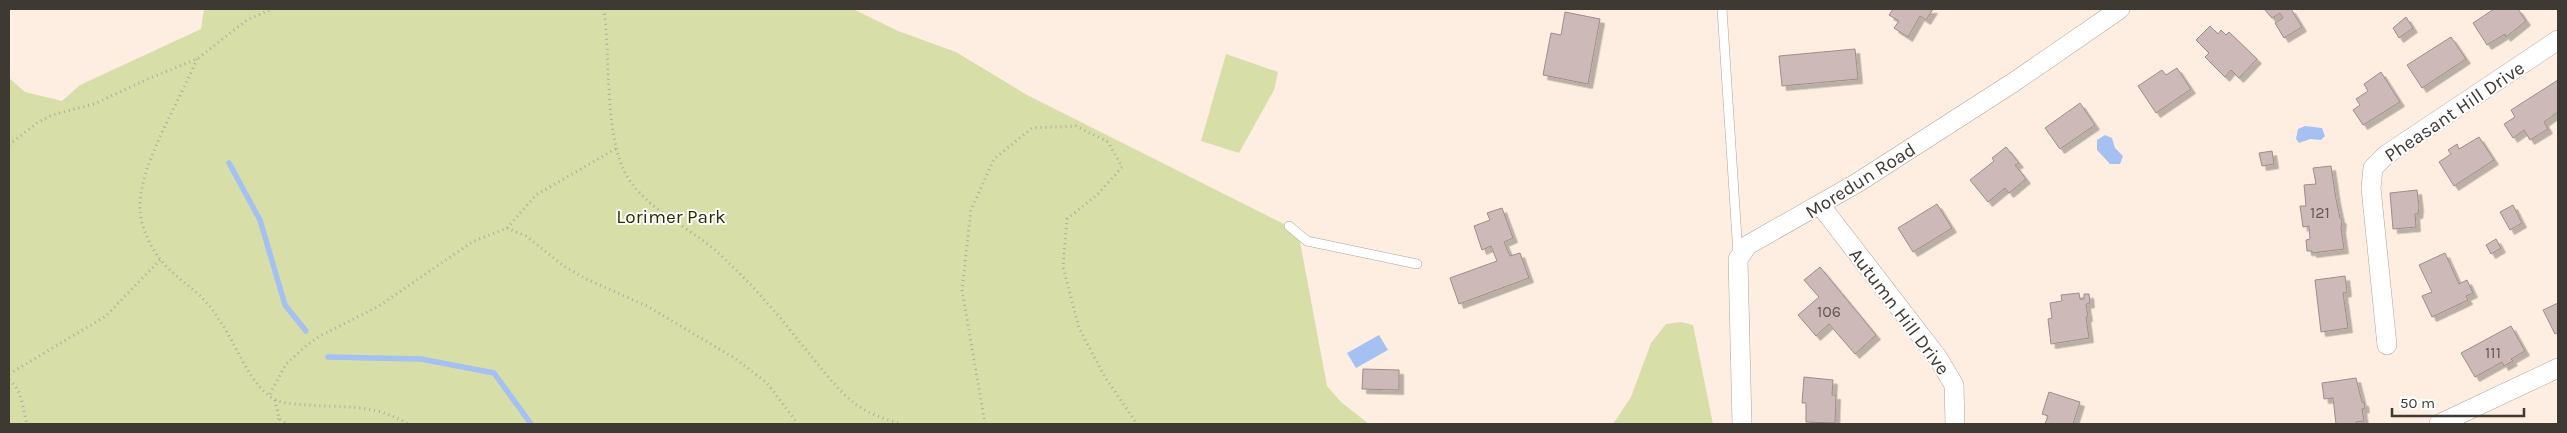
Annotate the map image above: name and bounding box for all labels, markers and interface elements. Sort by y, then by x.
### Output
street label: Pheasant Hill Drive [2381,57,2529,167]
street label: Moredun Road [1801,138,1920,223]
house number: 121 [2310,203,2330,222]
park label: Lorimer Park [616,206,726,228]
street label: Autumn Hill Drive [1844,244,1954,379]
house number: 106 [1817,302,1841,321]
house number: 111 [2485,343,2501,362]
scale bar [2392,386,2524,418]
text: 50 m [2400,394,2435,412]

